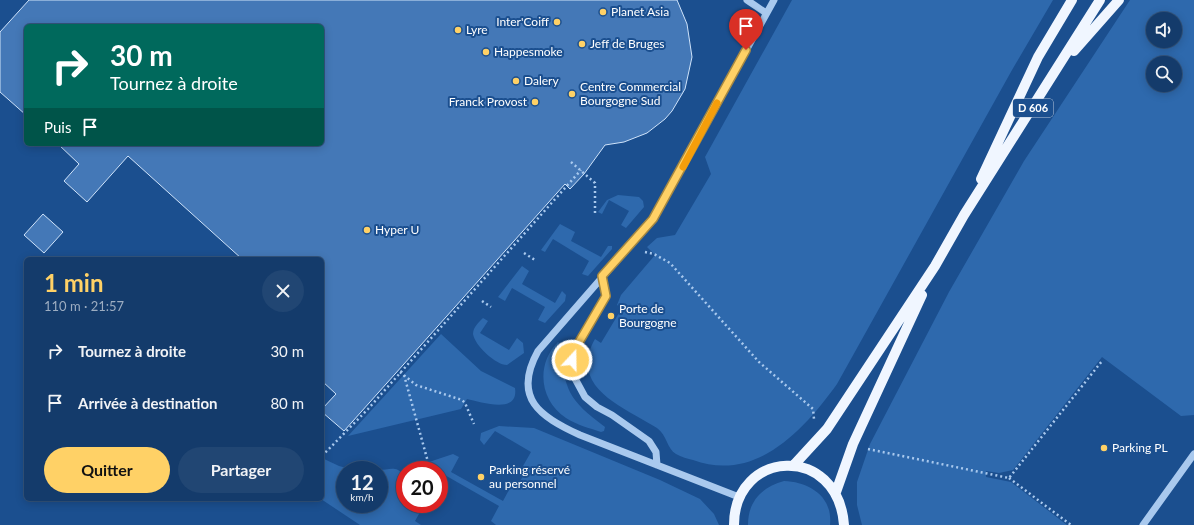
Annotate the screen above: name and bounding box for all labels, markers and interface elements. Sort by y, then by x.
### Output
place label: Planet Asia [611,4,669,19]
marker: Planet Asia [598,7,608,17]
pin [729,9,763,50]
map controls [1146,12,1182,92]
button: sound [1146,12,1182,48]
place label: Inter'Coiff [496,14,549,29]
icon: arrive [735,15,757,37]
marker: Inter'Coiff [552,17,562,27]
place label: Lyre [466,22,488,37]
marker: Lyre [453,25,463,35]
place label: Jeff de Bruges [590,36,664,51]
text: 30 m [110,38,173,72]
marker: Jeff de Bruges [577,39,587,49]
icon: right [44,40,96,92]
place label: Happesmoke [494,44,563,59]
marker: Happesmoke [481,47,491,57]
button: search [1146,56,1182,92]
text: Tournez à droite [110,72,238,94]
place label: Dalery [524,73,559,88]
marker: Dalery [511,76,521,86]
place label: Centre Commercial Bourgogne Sud [580,79,681,108]
marker: Centre Commercial Bourgogne Sud [567,89,577,99]
place label: Franck Provost [449,94,528,109]
marker: Franck Provost [530,97,540,107]
road number: D 606 [1013,99,1053,117]
icon: arrive [79,116,101,138]
text: Puis [44,118,71,136]
place label: Hyper U [375,222,419,237]
marker: Hyper U [362,225,372,235]
text: 1 min [44,268,104,297]
button: close [262,270,304,312]
text: 110 m · 21:57 [44,298,124,314]
place label: Porte de Bourgogne [619,301,677,330]
marker: Porte de Bourgogne [606,311,616,321]
position arrow [551,339,593,381]
icon: right [44,340,66,362]
text: Tournez à droite [78,342,186,360]
text: 30 m [270,342,304,360]
icon: arrive [44,392,66,414]
text: Arrivée à destination [78,394,217,412]
text: 80 m [270,394,304,412]
place label: Parking PL [1112,440,1168,455]
marker: Parking PL [1099,443,1109,453]
button: Quitter [44,447,170,493]
button: Partager [178,447,304,493]
speed limit sign: 20 [396,461,448,513]
place label: Parking réservé au personnel [489,462,570,491]
text: 12 [350,470,374,494]
marker: Parking réservé au personnel [476,472,486,482]
text: km/h [350,491,374,503]

